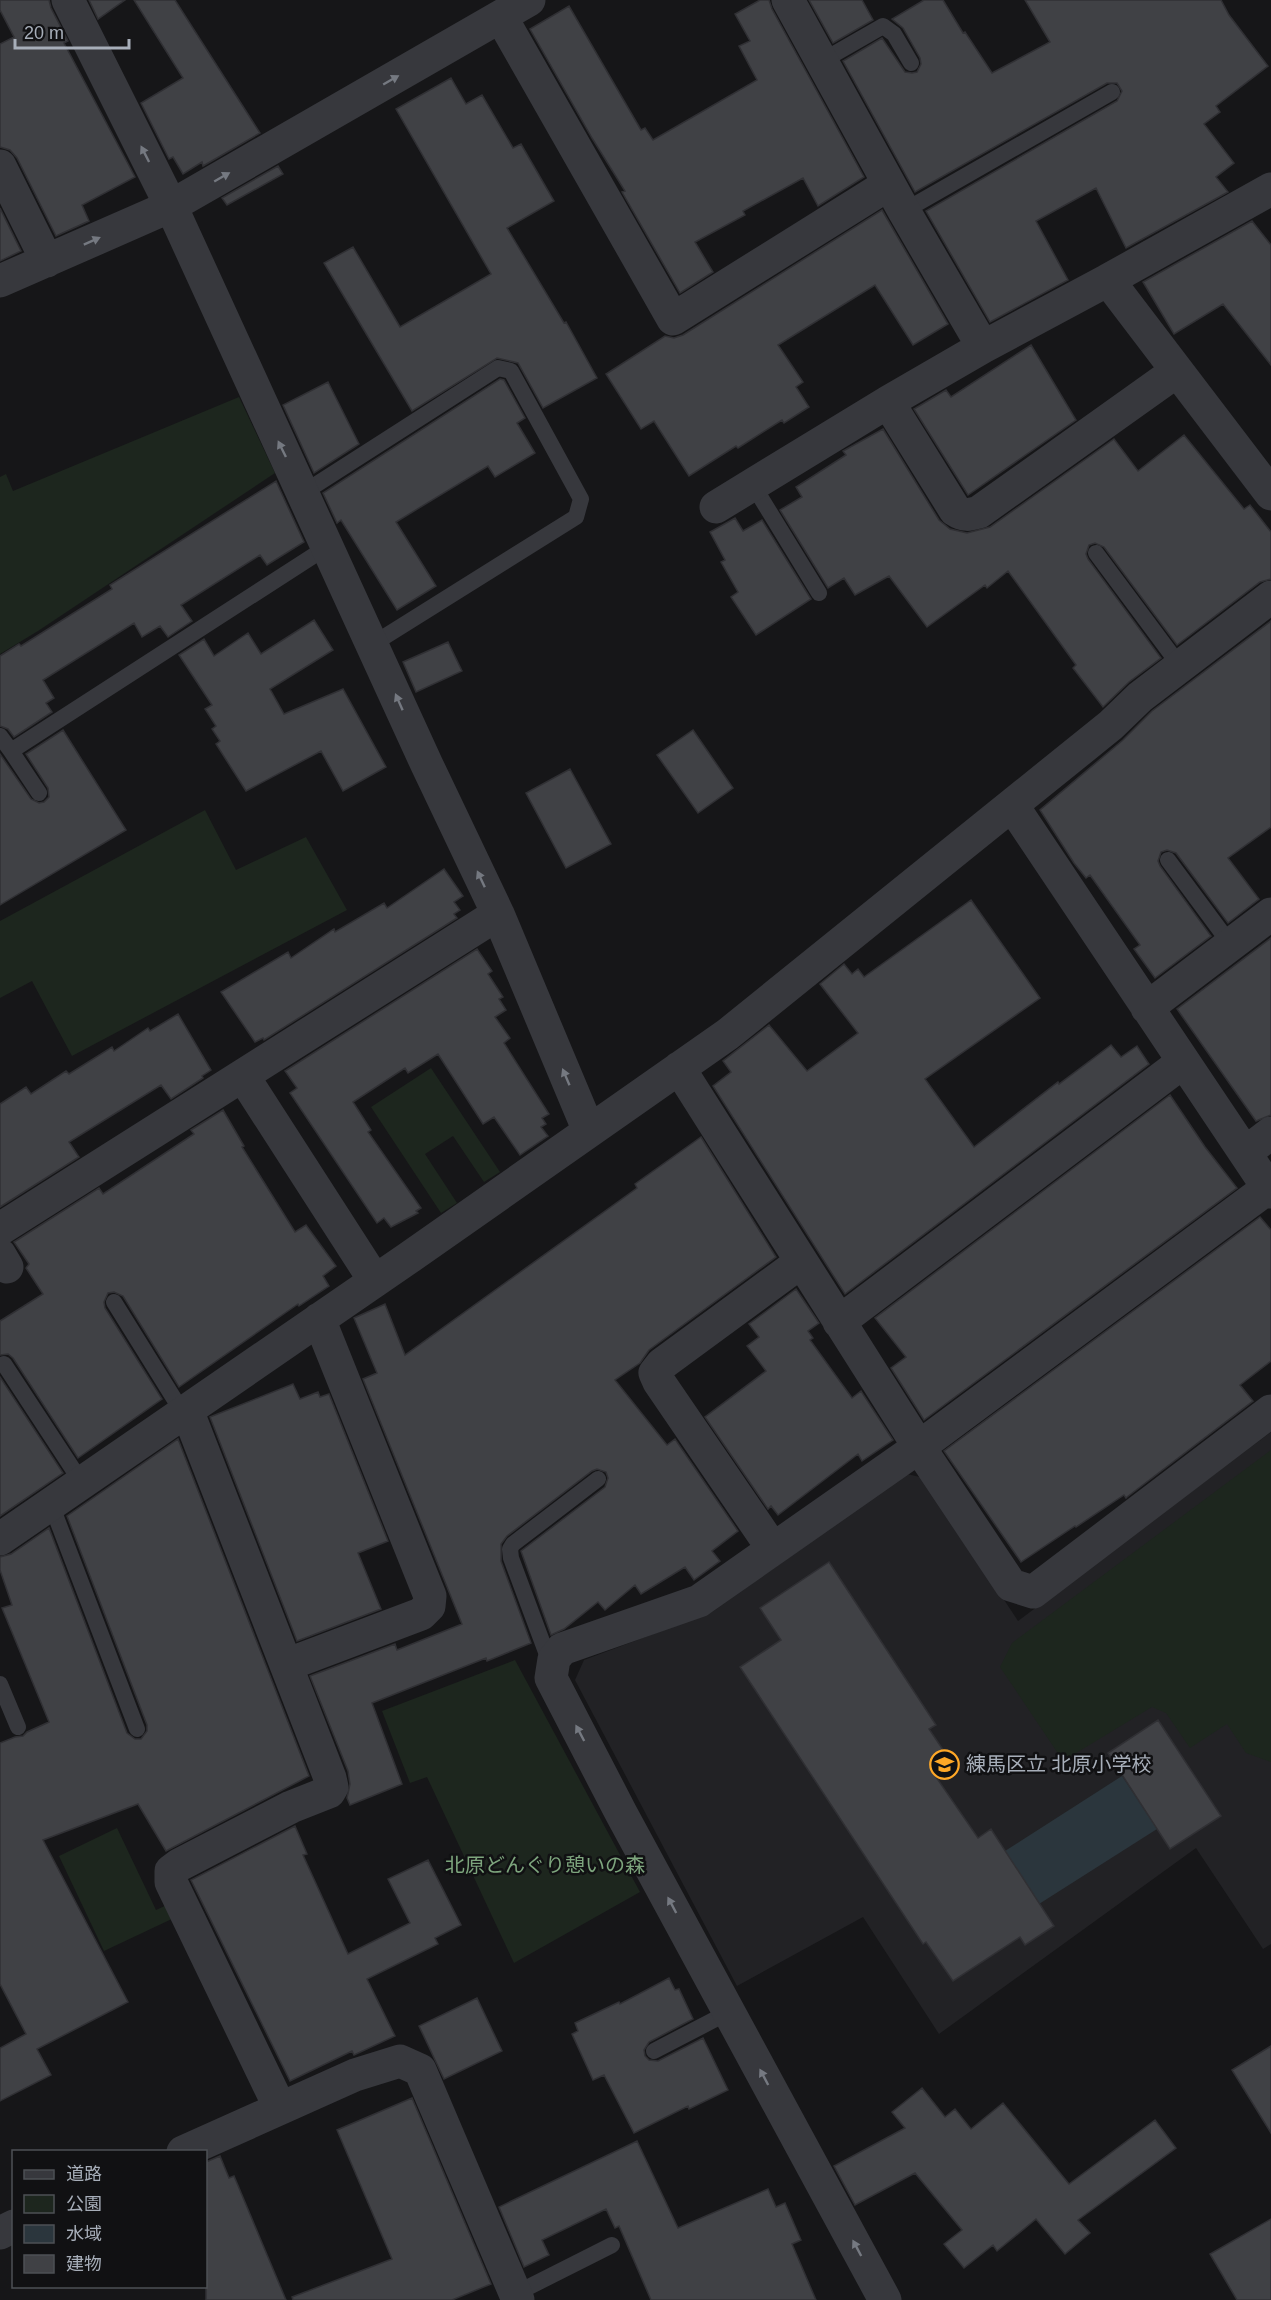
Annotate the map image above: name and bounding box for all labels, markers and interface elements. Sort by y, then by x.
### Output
scale bar [15,12,129,50]
text: 20 m [24,23,64,43]
one-way arrow [383,75,400,85]
one-way arrow [140,146,150,163]
one-way arrow [214,172,230,183]
one-way arrow [84,236,102,246]
one-way arrow [277,440,286,457]
one-way arrow [393,693,403,711]
one-way arrow [477,870,486,887]
one-way arrow [561,1068,570,1086]
one-way arrow [575,1724,585,1741]
school or university icon: 練馬区立 北原小学校 [929,1748,961,1780]
place label: 練馬区立 北原小学校 [966,1753,1152,1775]
park label: 北原どんぐり憩いの森 [445,1854,645,1876]
one-way arrow [667,1896,677,1913]
one-way arrow [759,2068,769,2085]
legend [12,2150,207,2288]
text: 道路 [66,2164,102,2184]
text: 公園 [66,2194,102,2214]
text: 水域 [66,2224,102,2244]
one-way arrow [852,2240,862,2257]
text: 建物 [66,2254,102,2274]

